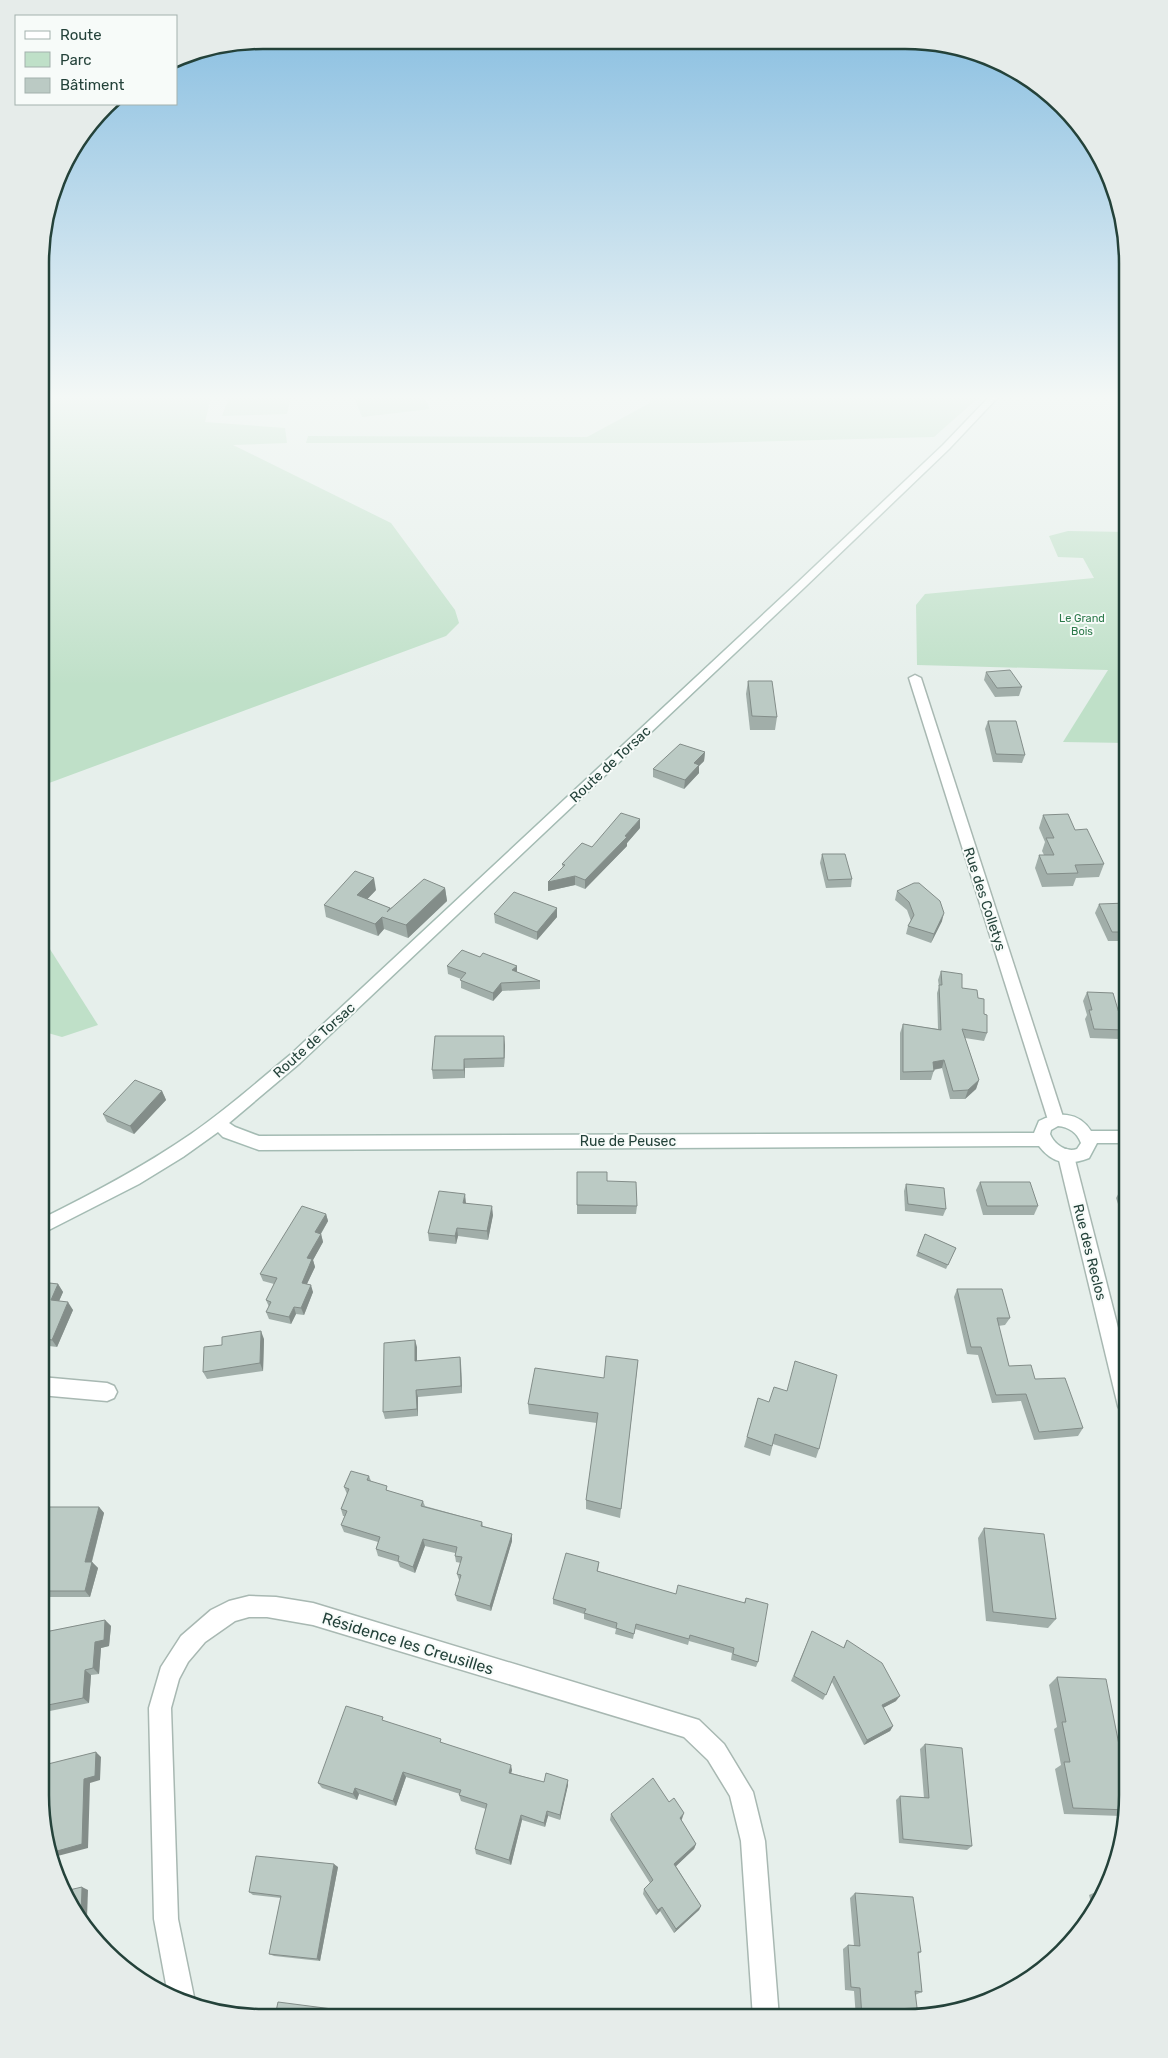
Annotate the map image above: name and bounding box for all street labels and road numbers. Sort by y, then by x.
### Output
street label: Route de Torsac [566,722,654,806]
street label: Rue des Colletys [960,845,1009,953]
street label: Route de Torsac [270,999,359,1082]
street label: Rue de Peusec [580,1133,676,1150]
street label: Rue des Reclos [1069,1202,1110,1302]
street label: Résidence les Creusilles [320,1608,496,1679]

